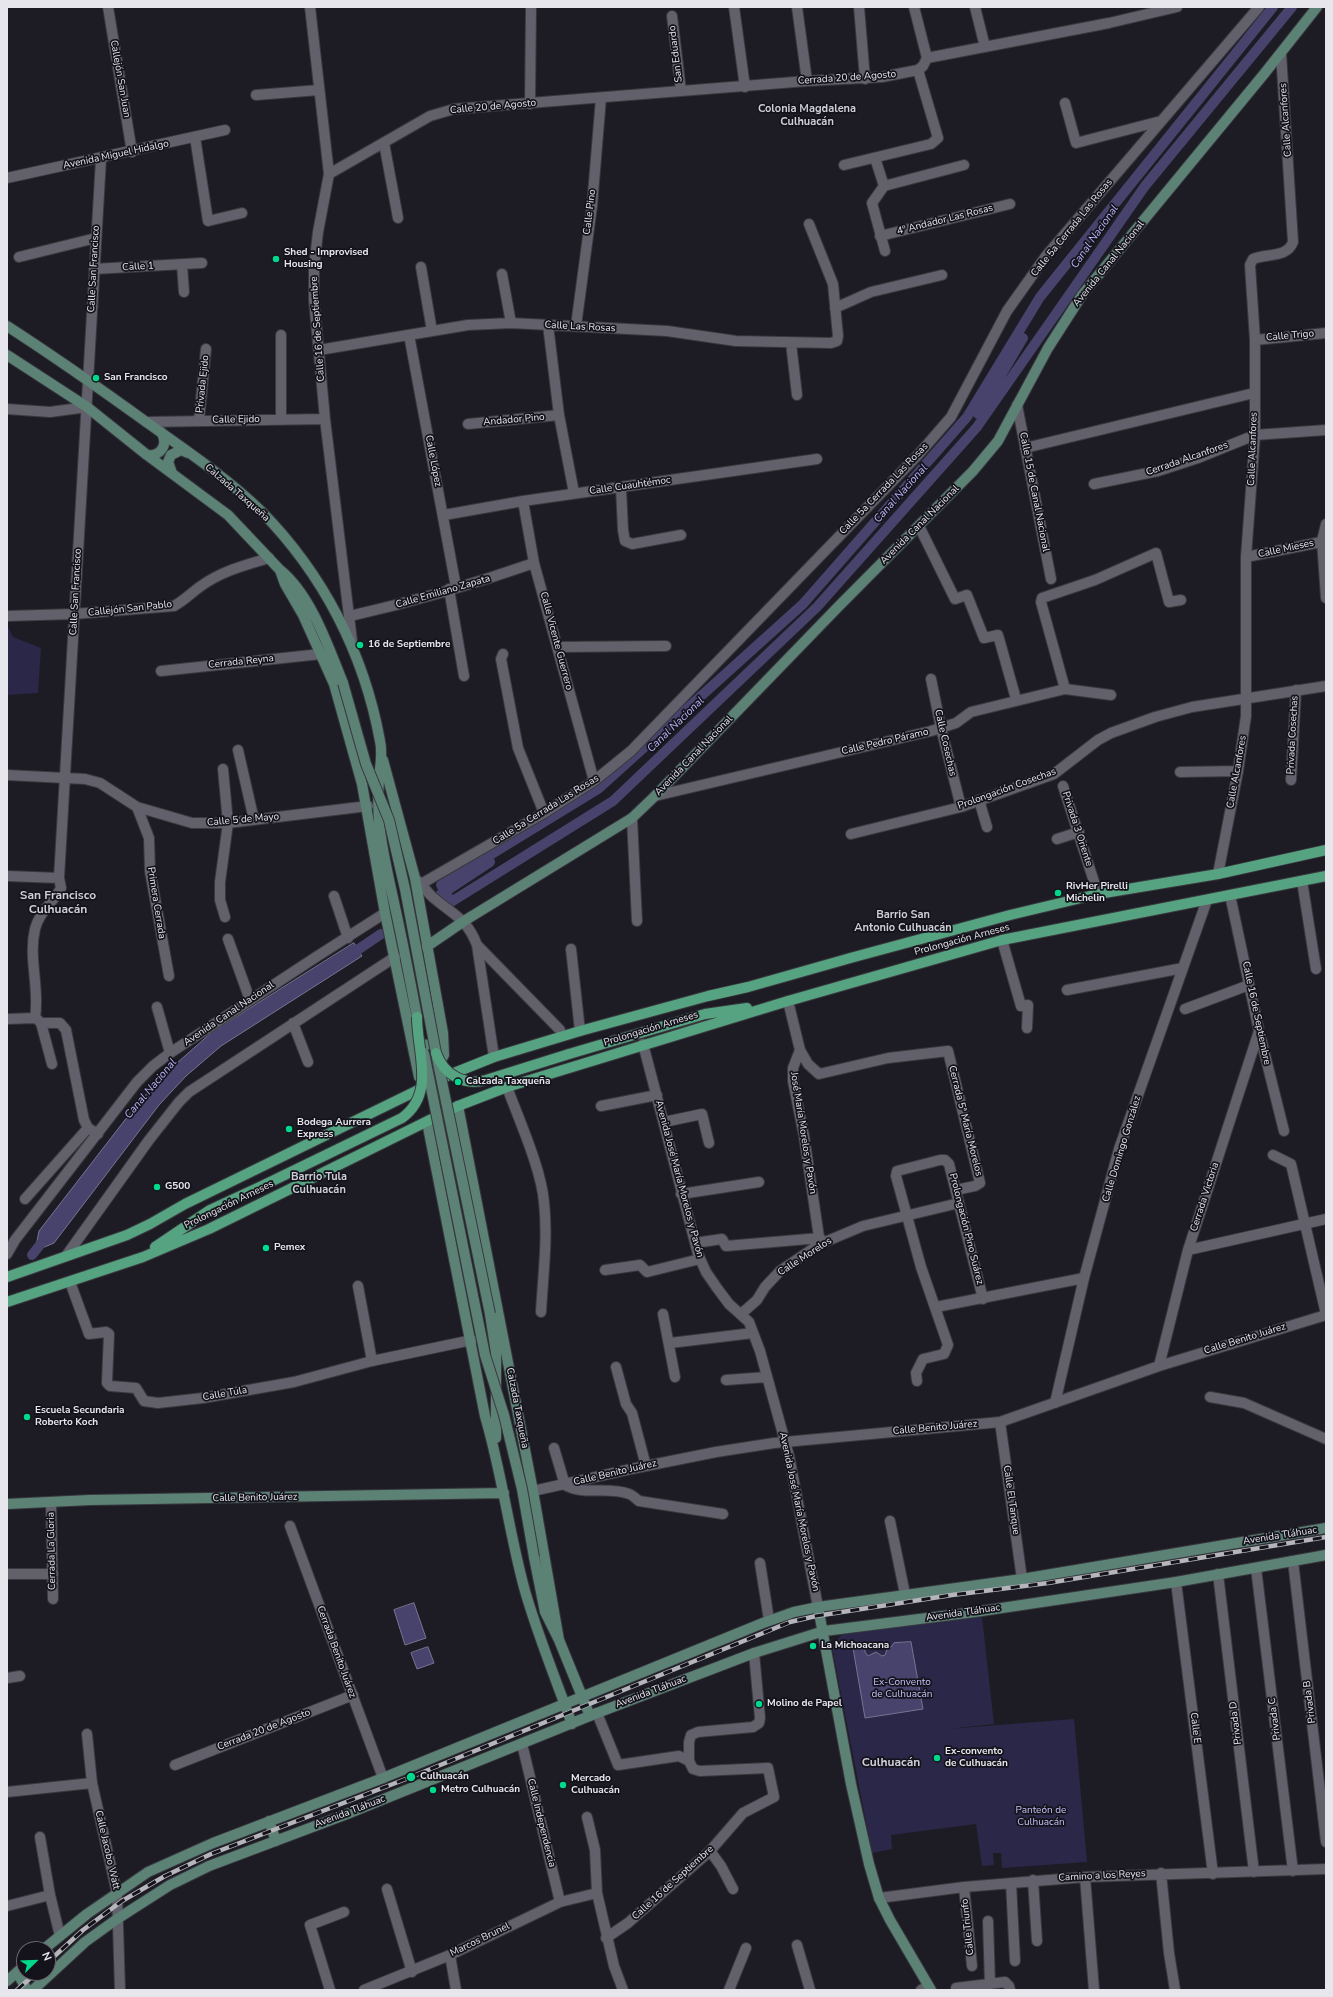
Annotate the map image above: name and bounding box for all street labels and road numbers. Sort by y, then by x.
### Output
street label: San Eduardo [667,25,685,83]
street label: Callejón San Juan [107,39,133,119]
street label: Cerrada 20 de Agosto [797,69,897,87]
street label: Calle Alcanfores [1277,83,1295,157]
street label: Calle 20 de Agosto [449,97,537,117]
street label: Avenida Miguel Hidalgo [62,138,170,172]
street label: Calle 5a Cerrada Las Rosas [1029,177,1115,279]
street label: Calle Pino [581,189,599,235]
street label: 4º Andador Las Rosas [896,202,994,238]
street label: Avenida Canal Nacional [1071,219,1147,309]
street label: Calle San Francisco [86,225,102,313]
street label: Calle 1 [122,260,154,274]
street label: Calle 16 de Septiembre [308,276,328,382]
street label: Calle Las Rosas [544,319,616,335]
street label: Calle Trigo [1265,328,1315,344]
street label: Privada Ejido [194,354,212,414]
street label: Andador Pino [483,411,545,429]
street label: Calle Alcanfores [1246,412,1260,486]
street label: Calle Ejido [212,414,260,426]
street label: Calle 15 de Canal Nacional [1017,431,1051,553]
street label: Calle López [422,434,444,488]
street label: Cerrada Alcanfores [1144,439,1230,479]
street label: Calle 5a Cerrada Las Rosas [837,441,931,537]
street label: Calzada Taxqueña [202,462,272,524]
street label: Calle Cuauhtémoc [589,474,671,498]
street label: Avenida Canal Nacional [878,483,962,567]
street label: Calle Mieses [1257,537,1315,561]
street label: Calle San Francisco [68,548,84,636]
street label: Calle Emiliano Zapata [394,573,492,611]
street label: Calle Vicente Guerrero [537,590,575,692]
street label: Callejón San Pablo [87,599,173,619]
street label: Cerrada Reyna [208,653,274,671]
street label: Privada Cosechas [1285,695,1301,775]
street label: Calle Cosechas [931,708,959,778]
street label: Avenida Canal Nacional [653,713,735,799]
street label: Calle Pedro Páramo [840,726,930,758]
street label: Calle Alcanfores [1225,735,1249,809]
street label: Prolongación Cosechas [956,766,1058,812]
street label: Calle 5a Cerrada Las Rosas [491,772,601,848]
street label: Privada 3 Oriente [1059,790,1095,868]
street label: Calle 5 de Mayo [206,811,280,829]
street label: Primera Cerrada [144,866,168,940]
street label: Prolongación Arneses [913,921,1011,959]
street label: Calle 16 de Septiembre [1239,960,1273,1066]
street label: Avenida Canal Nacional [181,979,277,1049]
street label: Prolongación Arneses [602,1009,700,1049]
street label: Cerrada 5ª María Morelos [945,1064,985,1178]
street label: José María Morelos y Pavón [787,1071,819,1195]
street label: Calle Domingo González [1100,1094,1144,1204]
street label: Avenida José María Morelos y Pavón [652,1099,706,1259]
street label: Cerrada Victoria [1188,1161,1222,1233]
street label: Prolongación Pino Suárez [946,1172,986,1286]
street label: Prolongación Arneses [182,1178,276,1232]
street label: Calle Morelos [776,1235,834,1279]
street label: Calle Benito Juárez [1203,1321,1287,1357]
street label: Calzada Taxqueña [503,1367,531,1449]
street label: Calle Tula [202,1384,248,1404]
street label: Calle Benito Juárez [892,1418,978,1438]
street label: Avenida José María Morelos y Pavón [776,1431,822,1593]
street label: Calle Benito Juárez [572,1458,658,1488]
street label: Calle El Tanque [1000,1465,1022,1535]
street label: Calle Benito Juárez [212,1491,298,1505]
street label: Cerrada La Gloria [45,1512,59,1590]
street label: Avenida Tláhuac [1242,1524,1318,1548]
street label: Avenida Tláhuac [925,1602,1001,1624]
street label: Cerrada Benito Juárez [314,1604,358,1700]
street label: Avenida Tláhuac [614,1673,688,1711]
street label: Privada B [1301,1680,1319,1724]
street label: Privada C [1266,1697,1284,1741]
street label: Privada D [1227,1701,1245,1745]
street label: Cerrada 20 de Agosto [216,1707,312,1753]
street label: Calle E [1187,1712,1203,1744]
street label: Calle Independencia [524,1777,558,1869]
street label: Avenida Tláhuac [313,1793,387,1831]
street label: Calle Jacobo Watt [92,1809,122,1891]
street label: Calle 16 de Septiembre [630,1843,716,1923]
street label: Camino a los Reyes [1058,1868,1146,1884]
street label: Calle Triunfo [959,1898,977,1956]
street label: Marcos Brunel [448,1920,512,1960]

